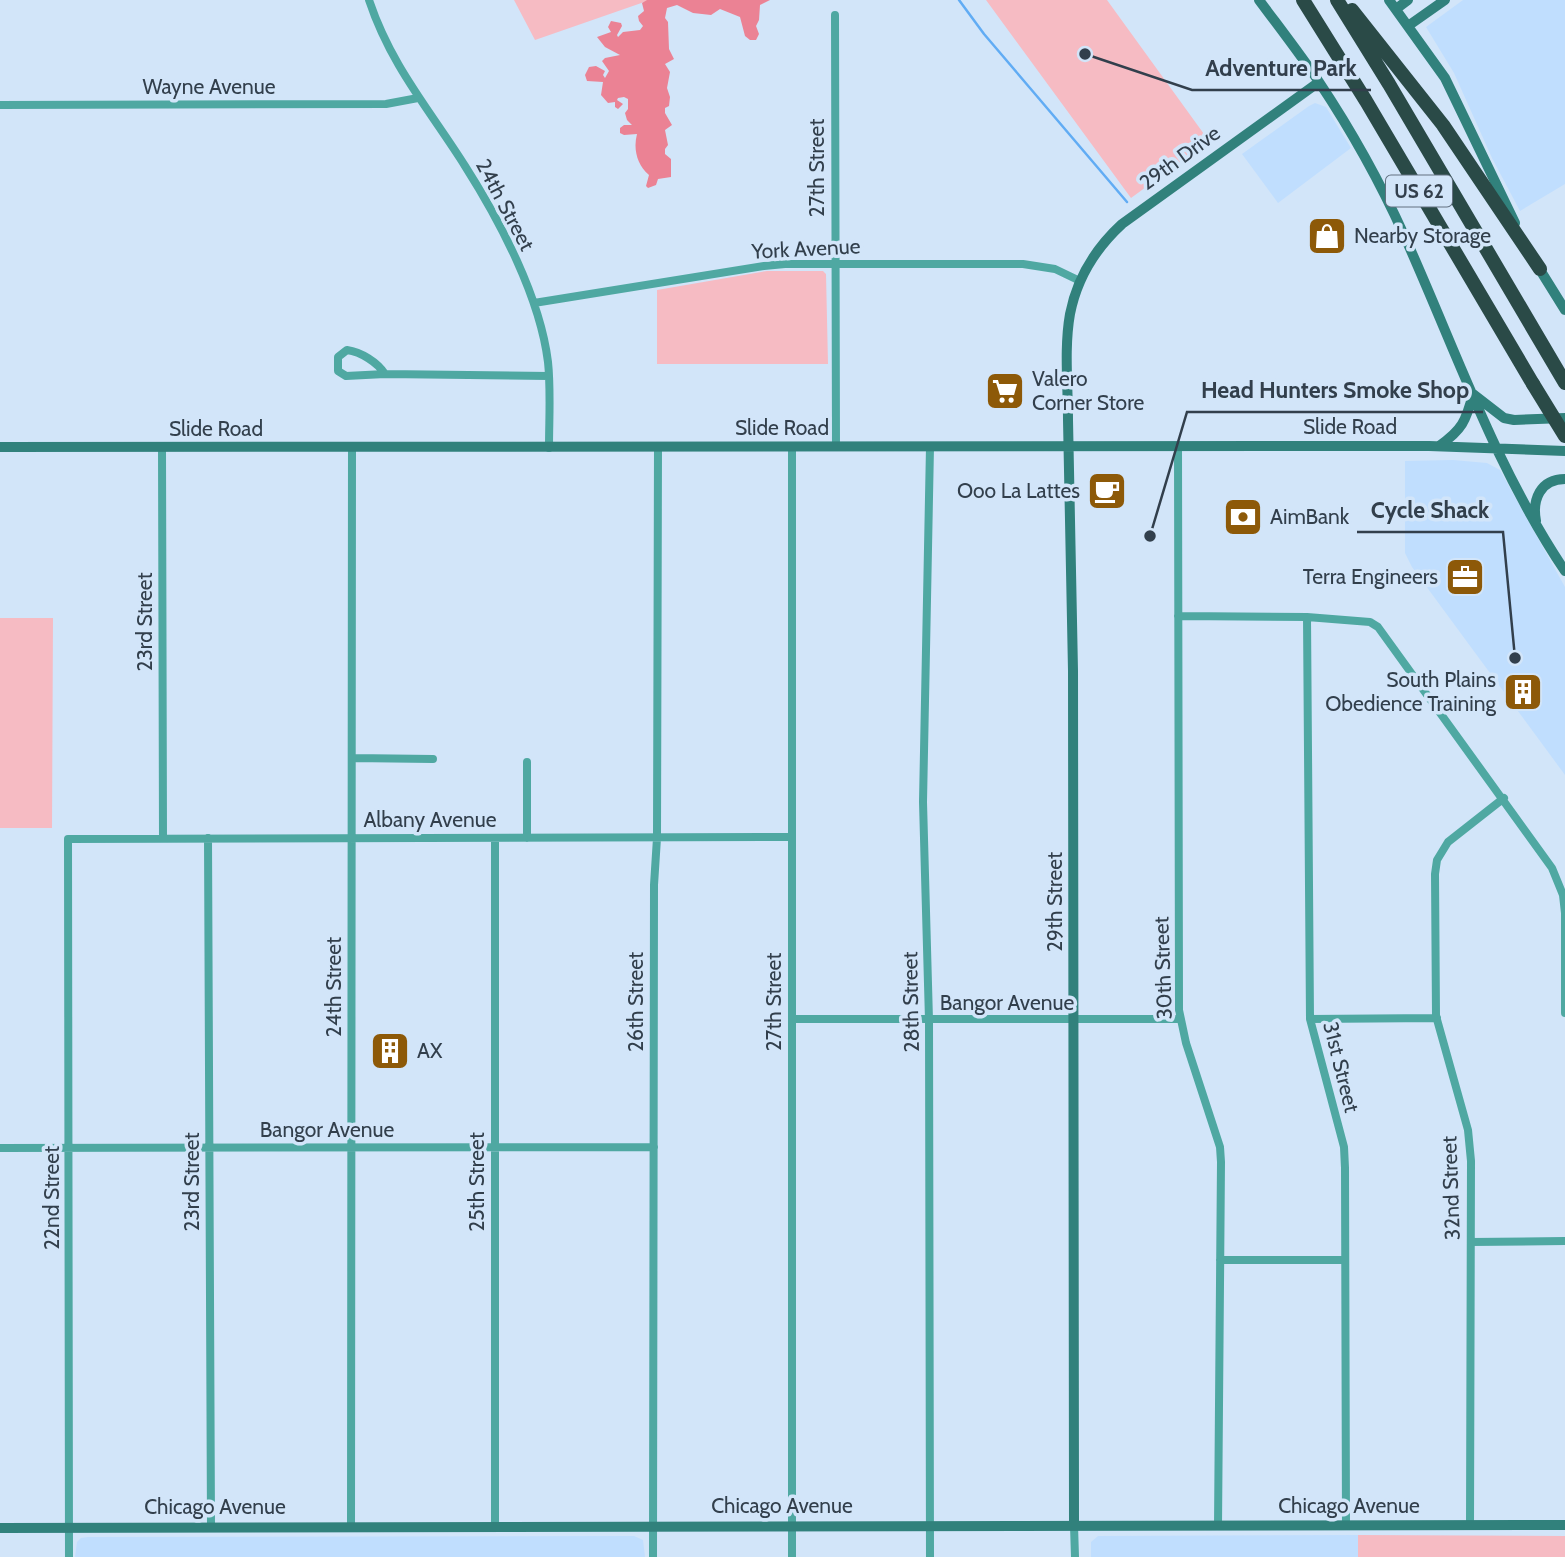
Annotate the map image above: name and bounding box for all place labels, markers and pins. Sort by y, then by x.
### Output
callout: Adventure Park [1192,46,1371,90]
shop icon: Nearby Storage [1306,215,1348,257]
place label: Nearby Storage [1354,223,1491,248]
place label: Valero Corner Store [1032,366,1145,415]
callout: Head Hunters Smoke Shop [1187,368,1483,412]
supermarket icon: Valero Corner Store [984,370,1026,412]
cafe icon: Ooo La Lattes [1086,470,1128,512]
place label: Ooo La Lattes [957,478,1080,503]
callout: Cycle Shack [1357,488,1503,532]
bank icon: AimBank [1222,496,1264,538]
place label: AimBank [1270,504,1350,529]
office icon: Terra Engineers [1444,556,1486,598]
place label: Terra Engineers [1303,564,1438,589]
place label: South Plains Obedience Training [1325,667,1497,716]
building icon: South Plains Obedience Training [1502,671,1544,713]
building icon: AX [369,1030,411,1072]
place label: AX [417,1038,443,1063]

